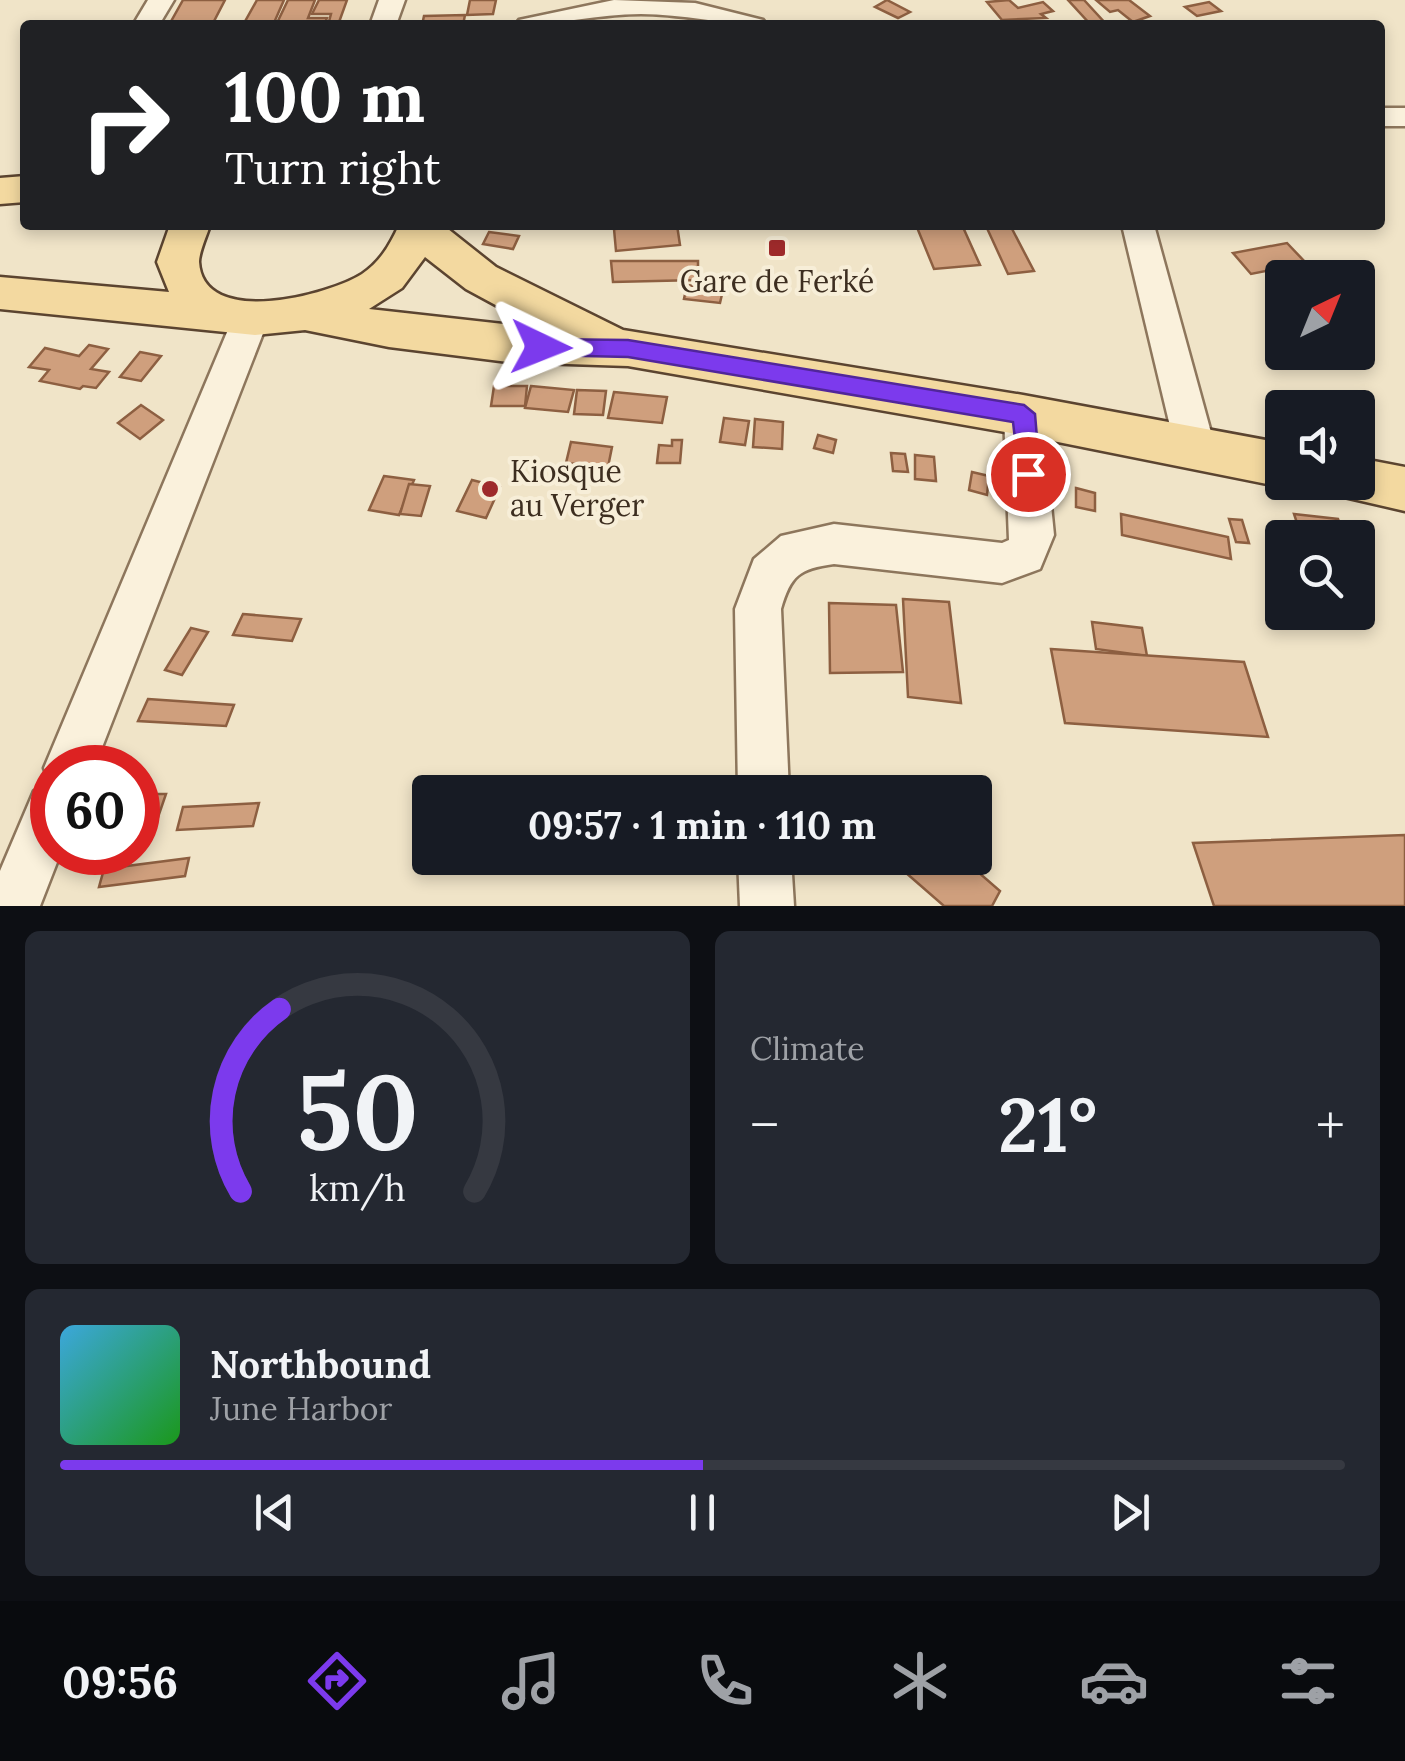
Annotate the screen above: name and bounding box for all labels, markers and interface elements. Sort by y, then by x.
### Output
text: 100 m [225,52,425,141]
icon: right [60,60,190,190]
text: Turn right [225,139,441,196]
marker: Gare de Ferké [766,237,788,259]
north arrow [1265,260,1375,370]
map controls [1265,260,1375,630]
place label: Gare de Ferké [680,262,874,300]
position arrow [489,295,593,399]
button: sound [1265,390,1375,500]
pin [986,432,1071,517]
icon: arrive [1001,447,1056,502]
place label: Kiosque au Verger [510,452,644,525]
marker: Kiosque au Verger [479,478,501,500]
button: search [1265,520,1375,630]
speed limit sign: 60 [30,745,160,875]
text: 09:57 · 1 min · 110 m [528,801,876,849]
text: Climate [750,1028,865,1069]
text: 50 [296,1044,419,1177]
text: 21° [998,1077,1097,1173]
text: − [750,1090,779,1160]
text: + [1316,1090,1345,1160]
text: km/h [309,1165,406,1211]
text: Northbound [210,1340,431,1388]
text: June Harbor [210,1388,392,1429]
icon: previous [247,1485,302,1540]
icon: pause [675,1485,730,1540]
icon: next [1103,1485,1158,1540]
icon: directions [302,1646,372,1716]
icon: music [496,1646,566,1716]
icon: phone [690,1646,760,1716]
icon: climate [885,1646,955,1716]
icon: car [1079,1646,1149,1716]
icon: filters [1273,1646,1343,1716]
text: 09:56 [62,1653,178,1710]

